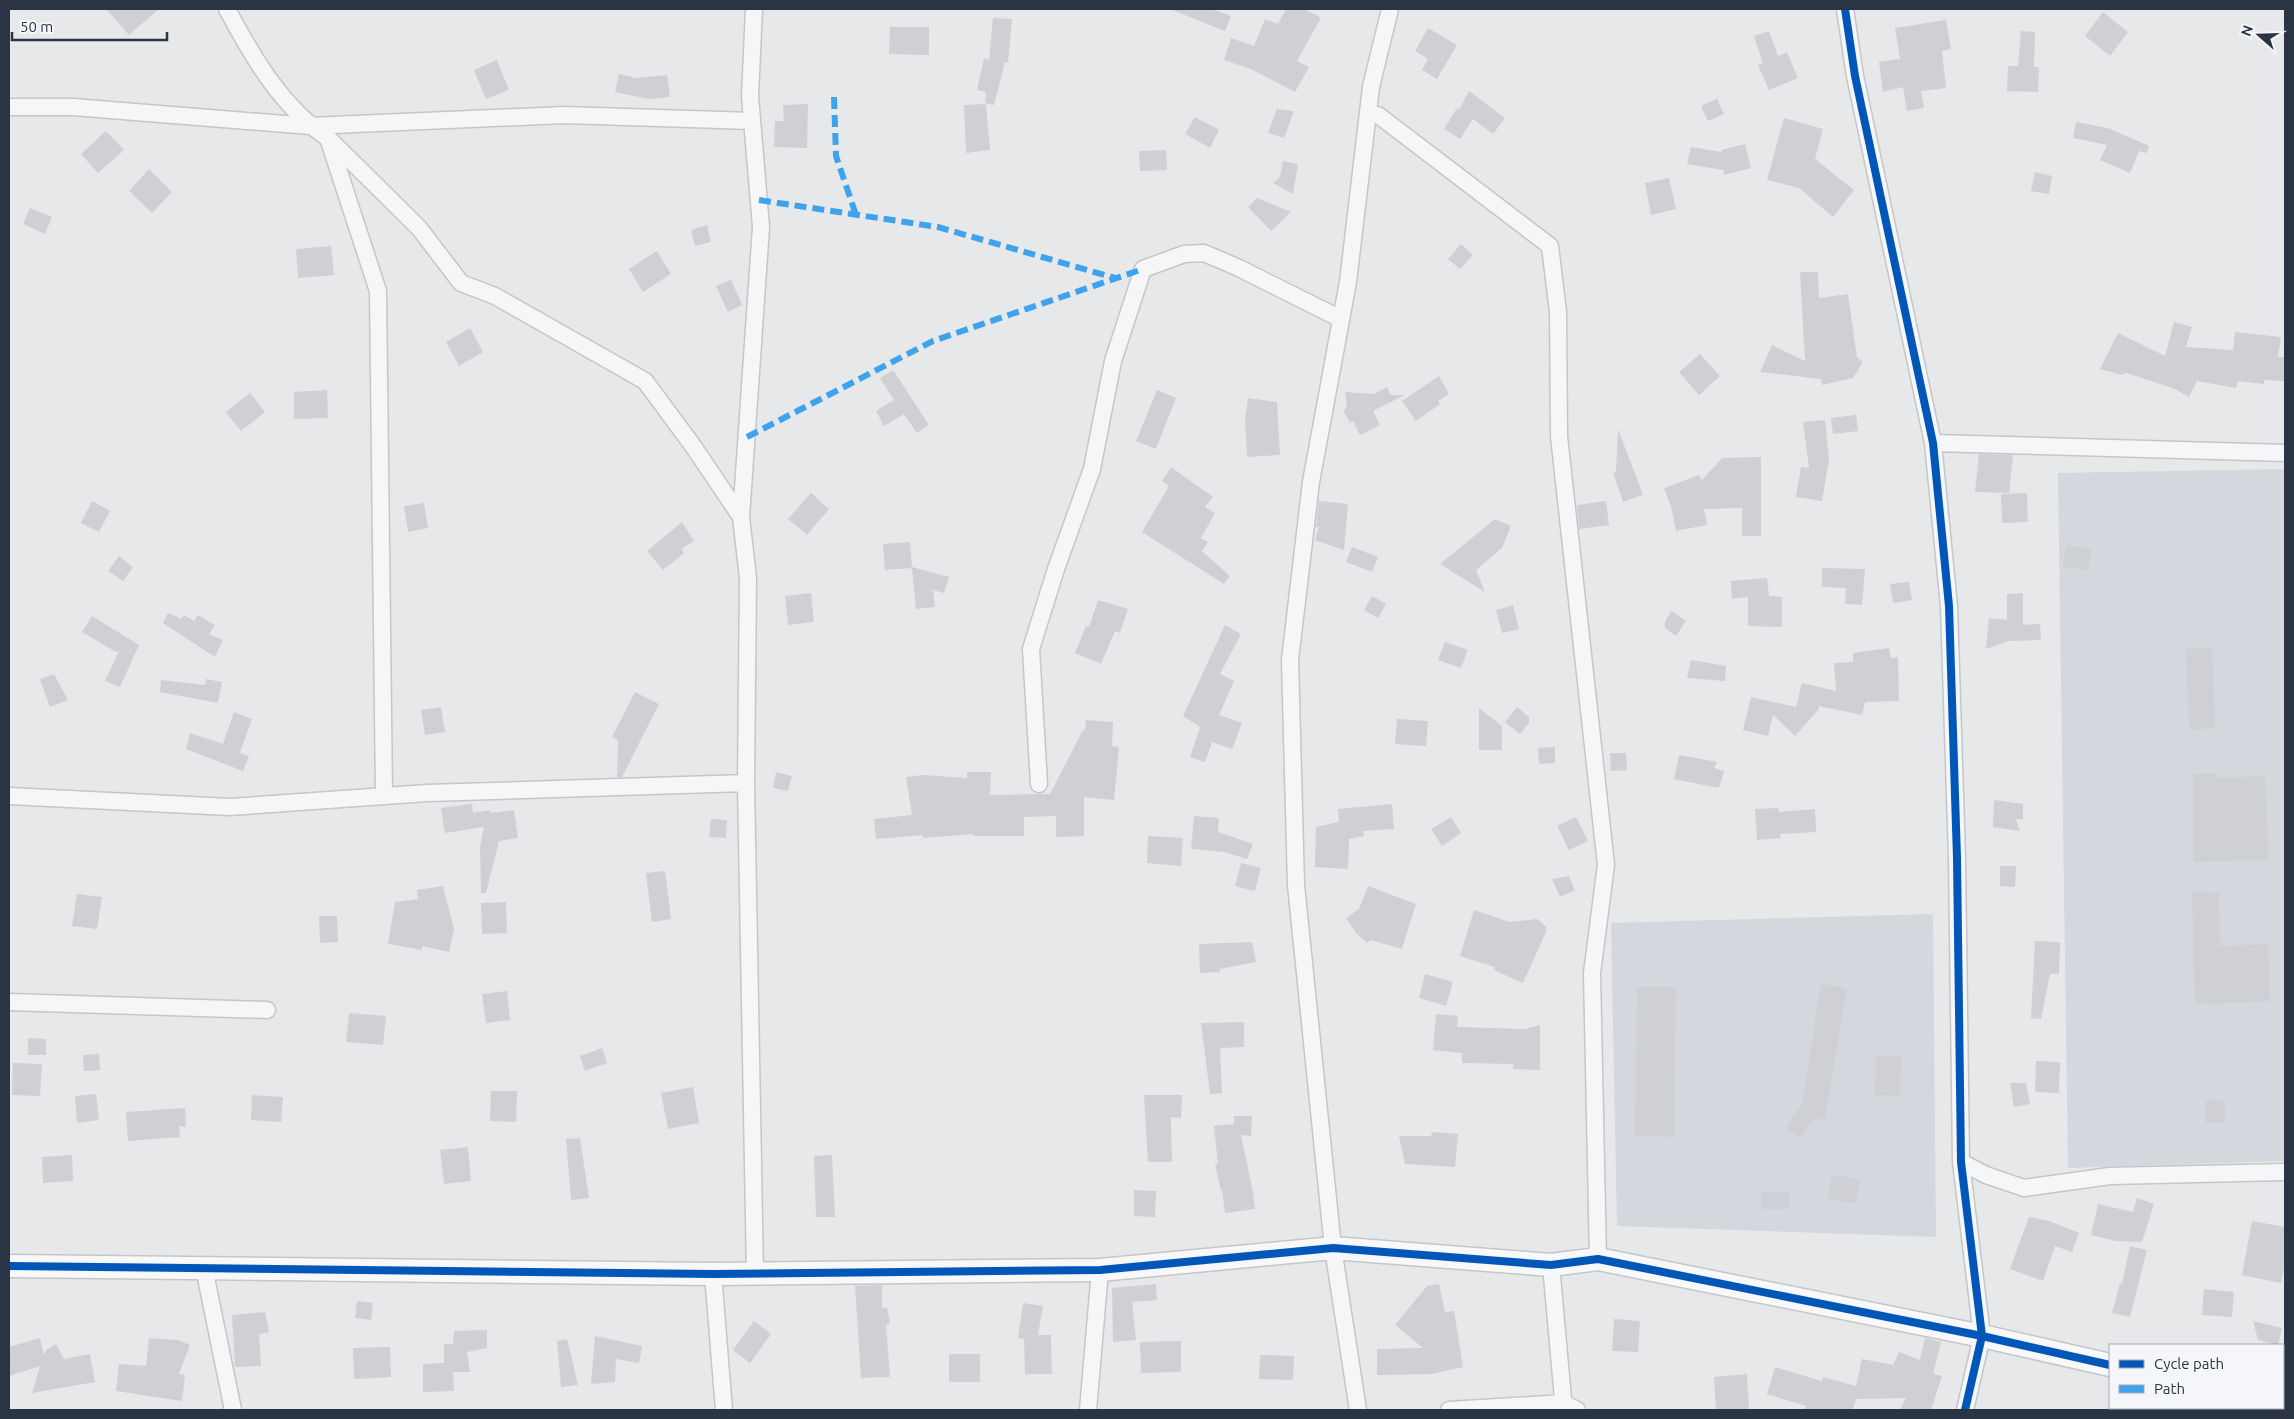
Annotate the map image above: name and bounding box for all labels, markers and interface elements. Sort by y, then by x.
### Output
scale bar [12,10,168,42]
north arrow [2234,10,2284,60]
text: 50 m [20,18,53,35]
text: N [2237,23,2256,38]
legend [2109,1344,2284,1409]
text: Cycle path [2154,1355,2224,1372]
text: Path [2154,1380,2185,1397]

